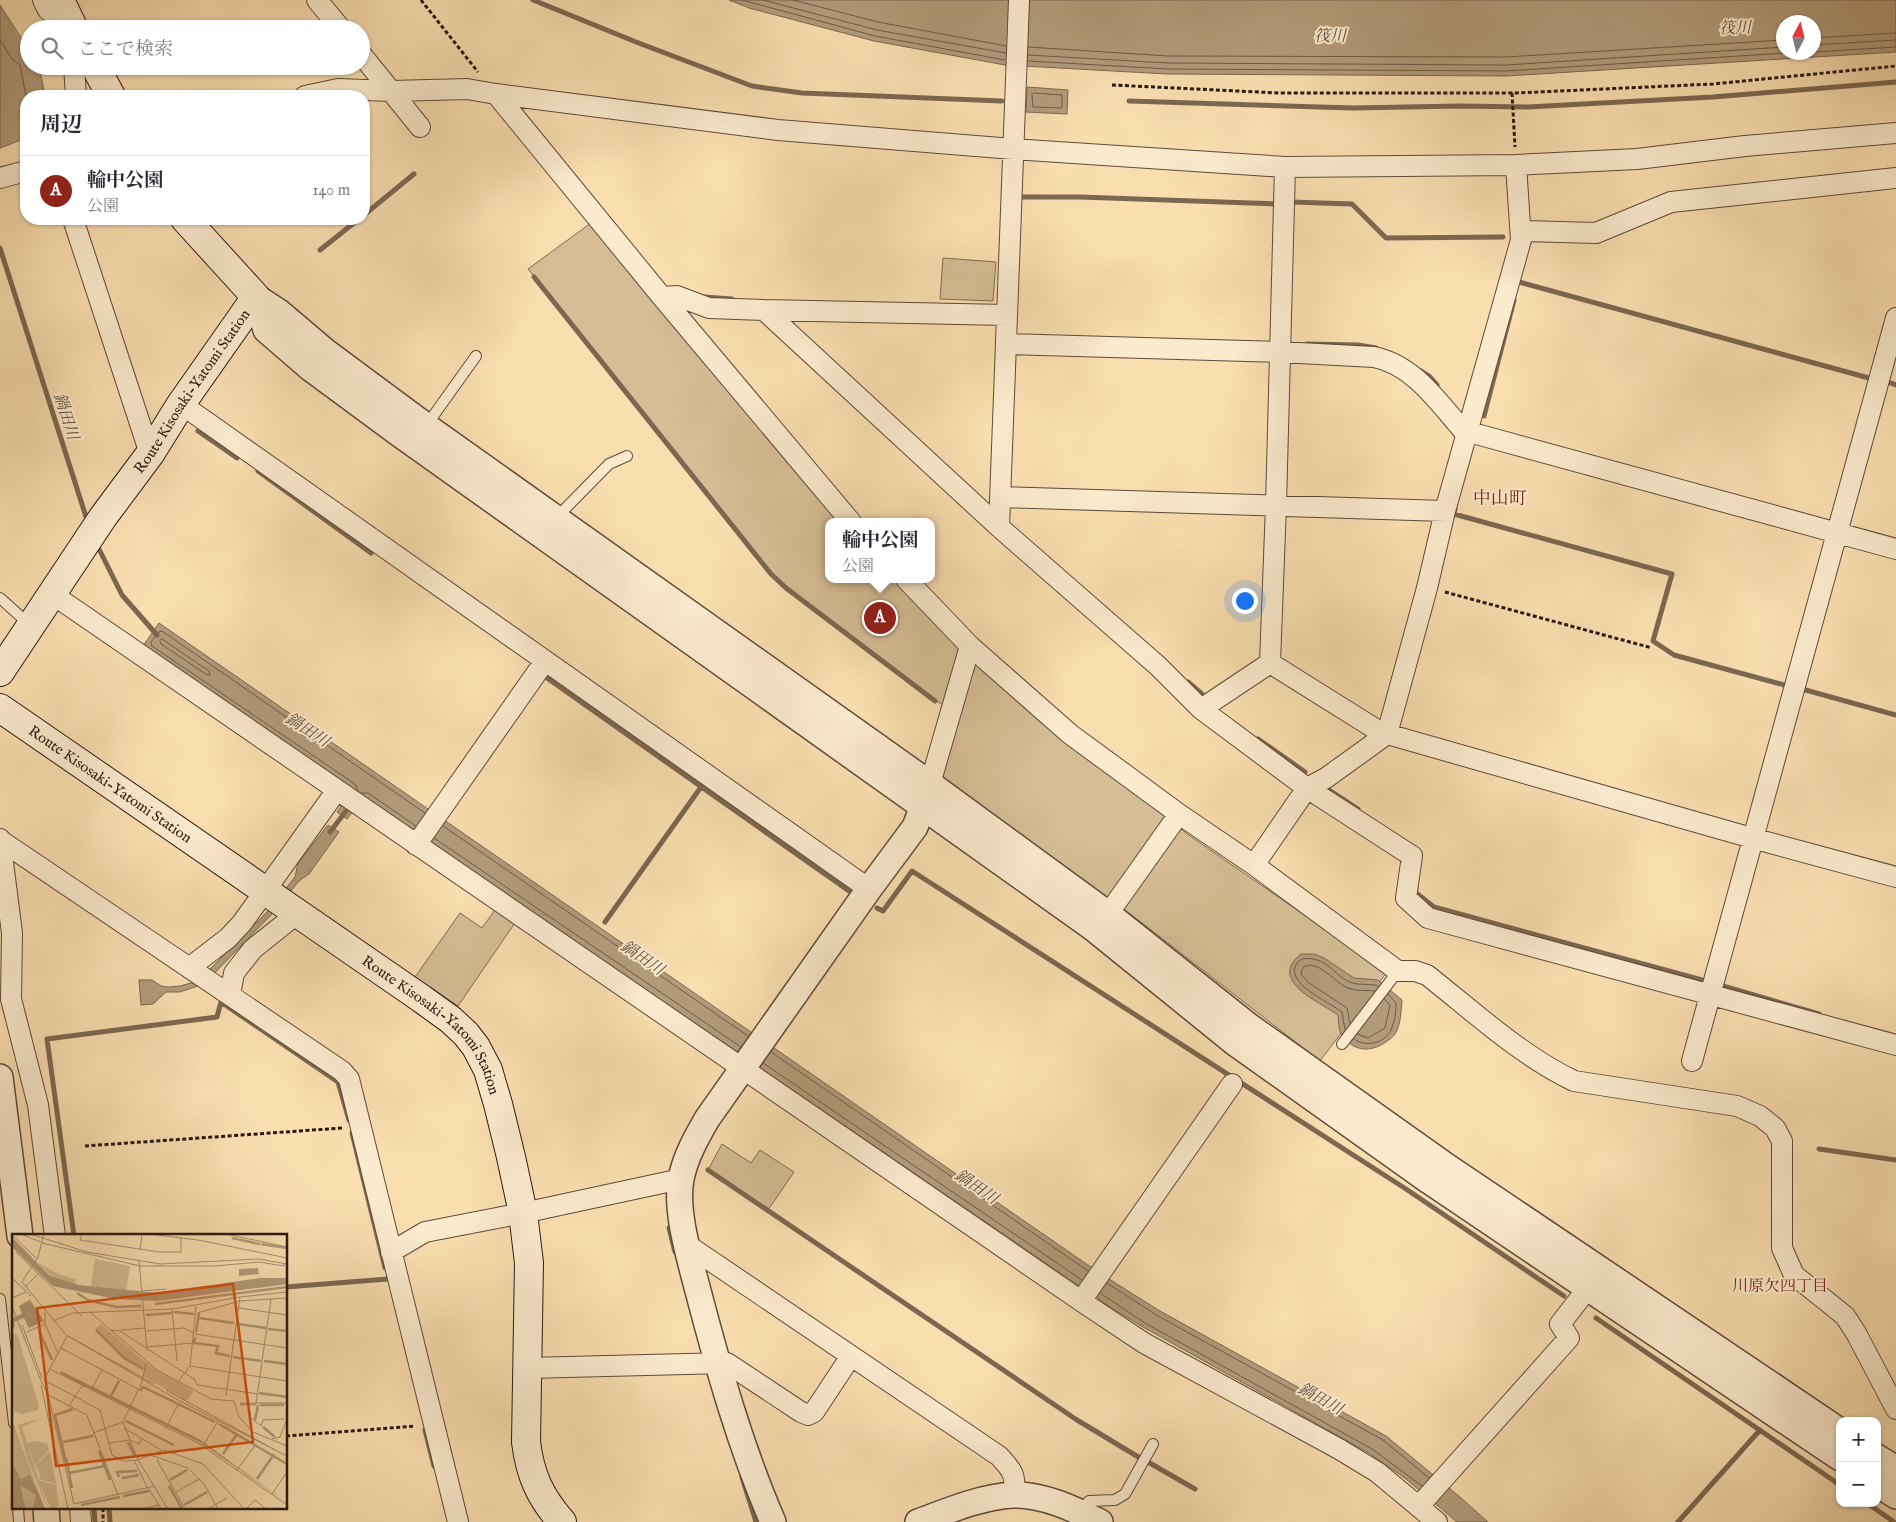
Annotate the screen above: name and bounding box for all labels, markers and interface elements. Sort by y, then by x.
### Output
north arrow [1776,15,1821,60]
water label: 筏川 [1719,18,1753,40]
search box [20,20,370,75]
water label: 筏川 [1314,27,1348,47]
icon: search [38,34,66,62]
text: ここで検索 [78,38,173,62]
text: 周辺 [40,112,82,139]
text: 輪中公園 [87,169,163,193]
text: A [51,181,61,201]
text: 140 m [312,181,350,201]
text: 公園 [87,197,119,217]
street label: Route Kisosaki-Yatomi Station [130,306,254,478]
water label: 鍋田川 [48,391,83,444]
district label: 中山町 [1473,488,1527,511]
popup [825,518,935,583]
text: 輪中公園 [842,529,918,553]
text: 公園 [842,557,874,577]
your location [1232,588,1258,614]
pin: A [864,599,896,637]
water label: 鍋田川 [281,709,334,753]
street label: Route Kisosaki-Yatomi Station [25,721,195,847]
water label: 鍋田川 [616,937,669,981]
street label: Route Kisosaki-Yatomi Station [358,951,504,1097]
water label: 鍋田川 [950,1166,1003,1210]
inset map [12,1234,288,1510]
district label: 川原欠四丁目 [1732,1277,1828,1297]
water label: 鍋田川 [1294,1379,1348,1421]
map controls [1836,1417,1881,1507]
button: + [1836,1417,1881,1462]
button: − [1836,1462,1881,1507]

